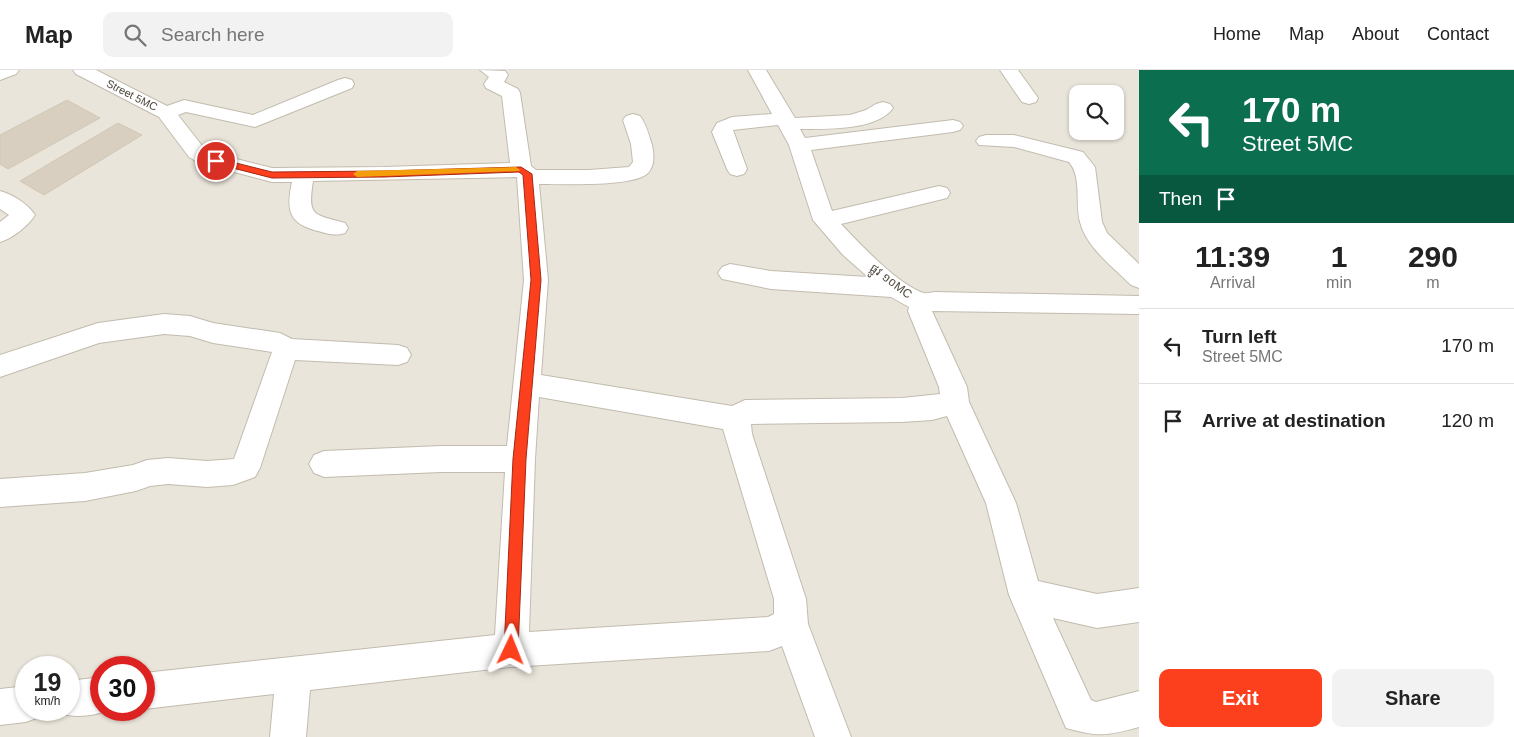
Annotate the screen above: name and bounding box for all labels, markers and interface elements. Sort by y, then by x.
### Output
search box [103,12,453,57]
text: Map [25,21,73,48]
icon: search [121,21,149,49]
text: Search here [161,24,265,45]
text: Home [1213,24,1261,44]
text: Map [1289,24,1324,44]
text: About [1352,24,1399,44]
text: Contact [1427,24,1489,44]
street label: Street 5MC [104,77,160,113]
map controls [1069,85,1124,140]
button: search [1069,85,1124,140]
icon: left [1159,90,1224,155]
text: 170 m [1242,90,1341,129]
text: Street 5MC [1242,131,1353,156]
pin [195,140,237,182]
icon: arrive [202,147,230,175]
icon: arrive [1212,185,1240,213]
text: Then [1159,188,1202,209]
text: 11:39 [1195,240,1270,273]
text: 1 [1331,240,1347,273]
text: 290 [1408,240,1458,273]
street label: ផ្លូវ ១០MC [865,261,915,304]
text: Arrival [1210,274,1255,291]
text: min [1326,274,1352,291]
text: m [1426,274,1440,291]
text: Turn left [1202,326,1277,347]
icon: left [1159,332,1187,360]
text: 170 m [1441,335,1494,356]
text: Street 5MC [1202,348,1283,365]
icon: arrive [1159,407,1187,435]
text: Arrive at destination [1202,410,1386,431]
text: 120 m [1441,410,1494,431]
position arrow [484,623,536,675]
speed limit sign: 30 [90,656,155,721]
text: 19 [34,668,61,696]
button: Exit [1159,669,1322,727]
button: Share [1332,669,1494,727]
text: km/h [34,694,61,708]

